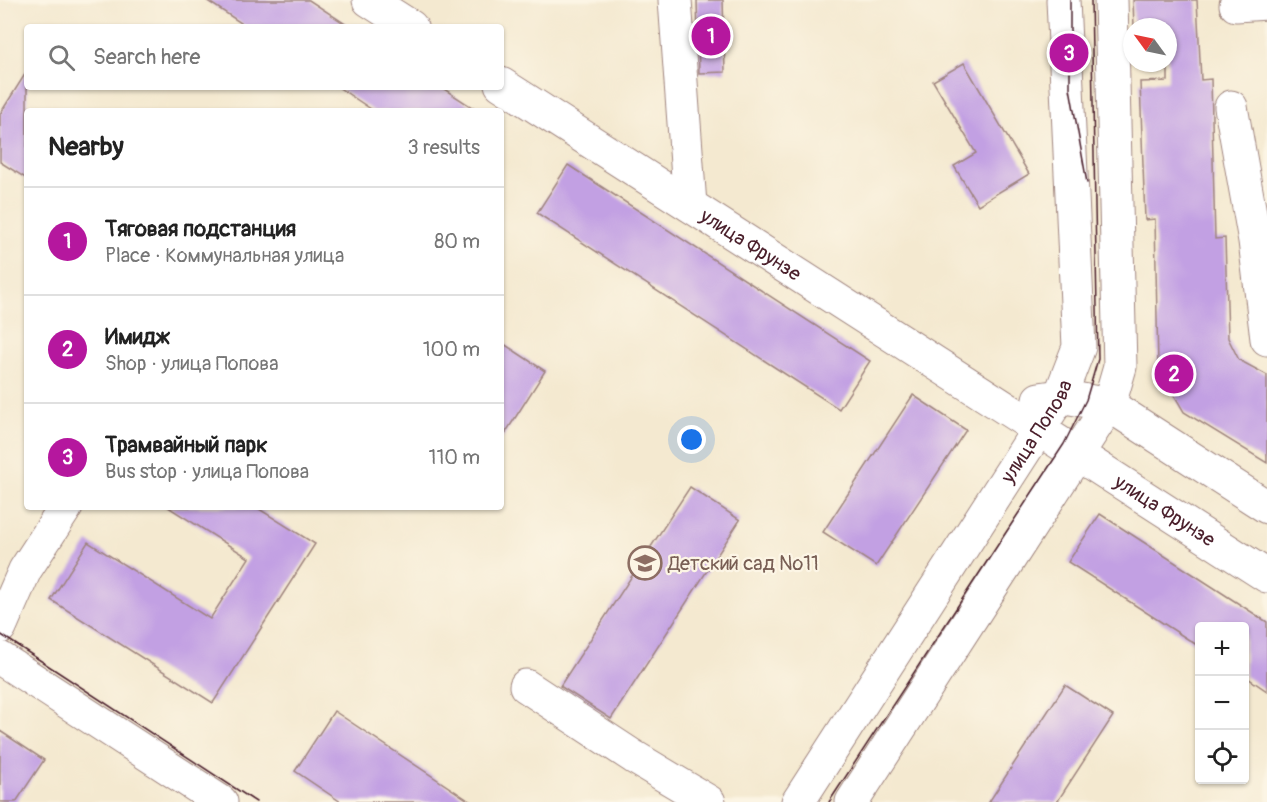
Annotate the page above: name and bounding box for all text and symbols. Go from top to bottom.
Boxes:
pin: 1 [692,14,730,58]
north arrow [1123,18,1177,72]
search box [24,24,504,90]
pin: 3 [1050,31,1088,76]
icon: search [45,41,78,74]
text: Search here [93,43,200,71]
text: Nearby [48,131,124,163]
text: 3 results [408,135,480,160]
street label: улица Фрунзе [695,203,806,287]
text: Тяговая подстанция [105,215,296,243]
text: 1 [64,229,71,254]
text: 80 m [434,229,480,254]
text: Place · Коммунальная улица [105,243,344,268]
text: Имидж [105,323,170,351]
text: 2 [62,337,73,362]
text: 100 m [423,337,480,362]
text: Shop · улица Попова [105,351,279,376]
pin: 2 [1154,352,1194,397]
street label: улица Попова [995,376,1078,489]
your location [677,425,706,454]
text: Трамвайный парк [105,431,268,459]
text: 3 [62,445,73,470]
text: 110 m [429,445,480,470]
text: Bus stop · улица Попова [105,459,309,484]
street label: улица Фрунзе [1109,469,1220,553]
school or university icon: Детский сад №11 [627,545,663,581]
place label: Детский сад №11 [667,551,819,576]
map controls [1195,622,1249,784]
button: + [1195,622,1249,676]
button: − [1195,676,1249,730]
button: locate [1195,730,1249,784]

